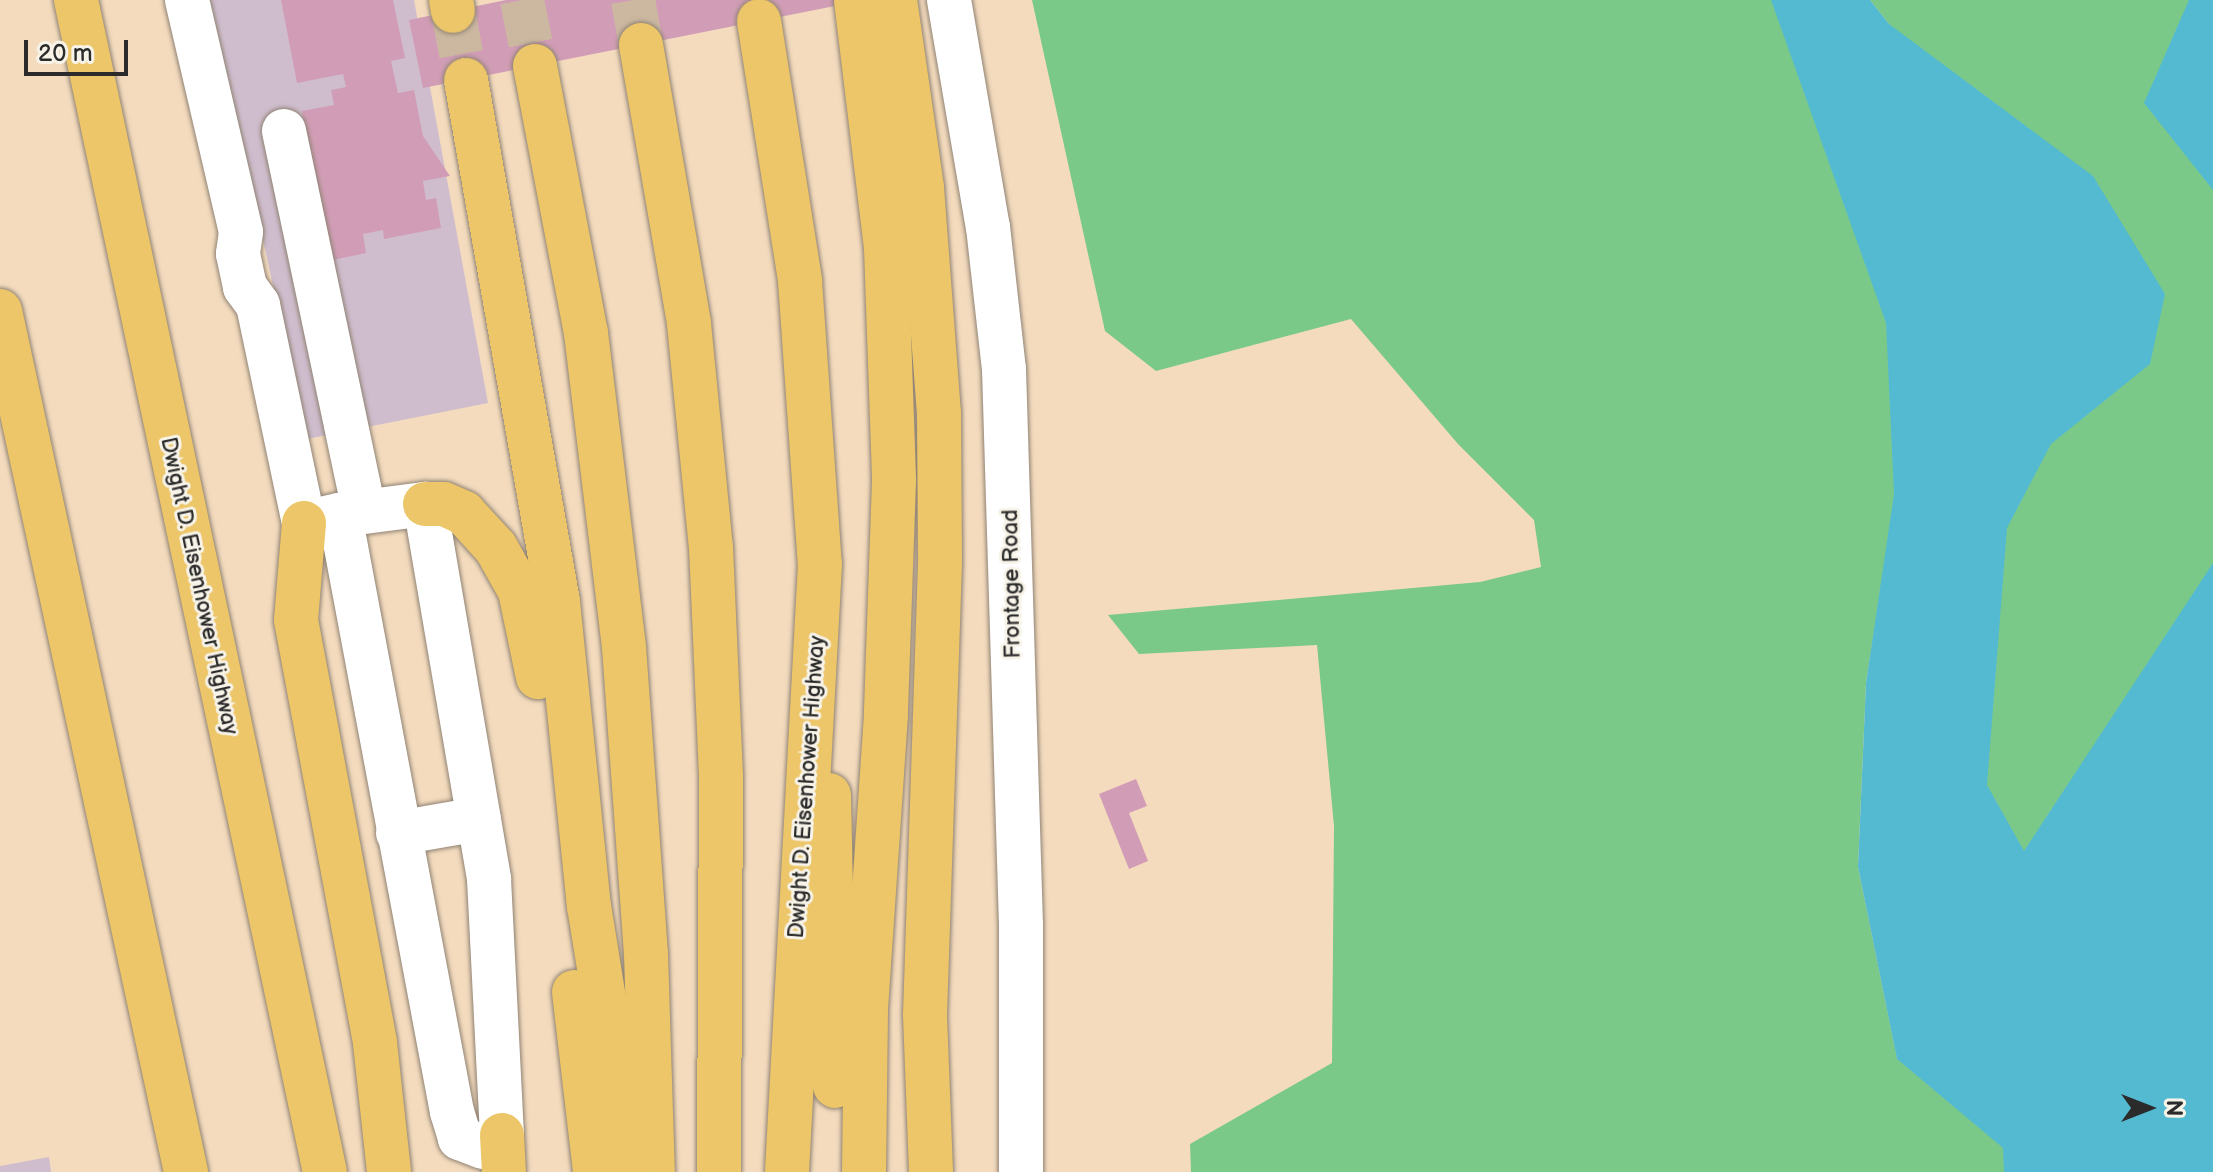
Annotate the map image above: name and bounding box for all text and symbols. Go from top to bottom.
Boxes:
scale bar [28,24,132,74]
text: 20 m [38,39,93,68]
street label: Dwight D. Eisenhower Highway [155,435,243,737]
street label: Frontage Road [998,509,1026,659]
street label: Dwight D. Eisenhower Highway [783,635,831,939]
north arrow [2109,1068,2189,1148]
text: N [2160,1100,2187,1116]

